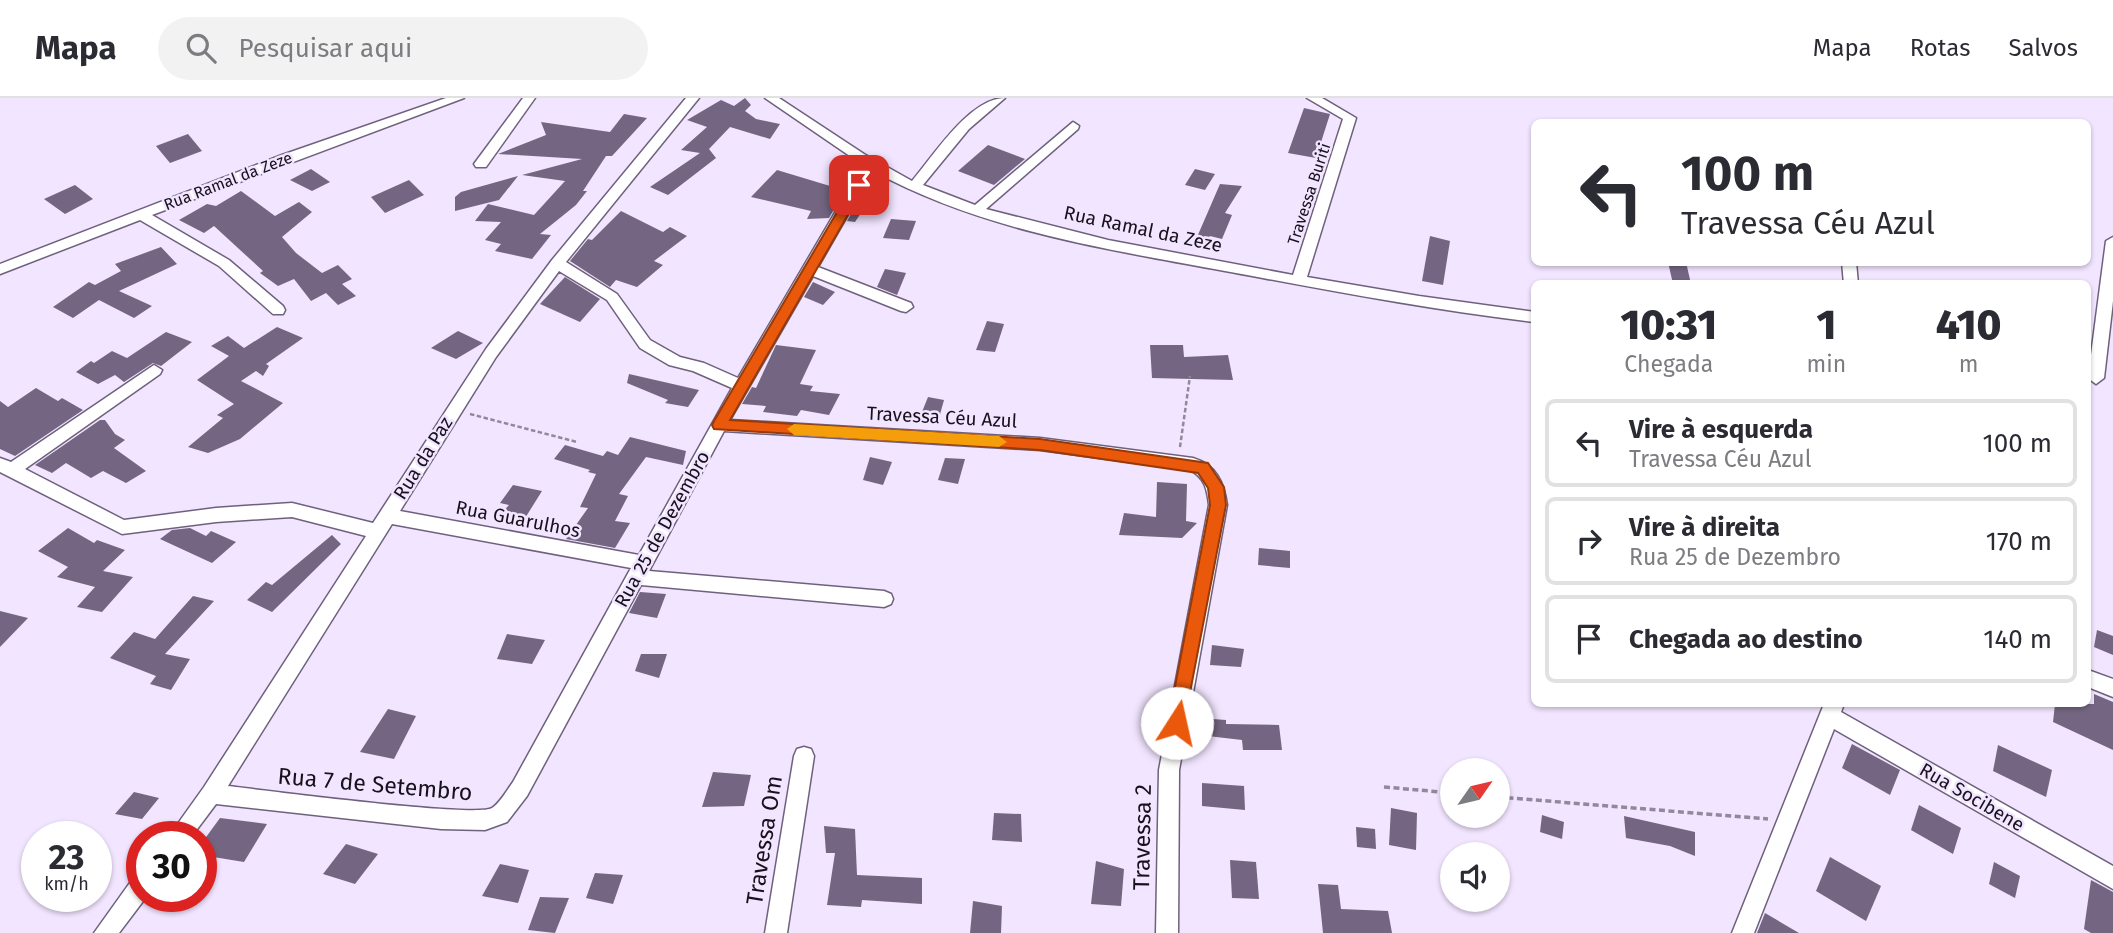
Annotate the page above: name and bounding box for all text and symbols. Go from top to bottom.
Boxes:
search box [158,17,648,80]
text: Mapa [35,28,116,68]
icon: search [182,29,220,67]
text: Pesquisar aqui [238,33,412,64]
text: Mapa [1813,34,1872,62]
text: Rotas [1910,34,1970,62]
text: Salvos [2008,34,2078,62]
street label: Travessa Buriti [1284,141,1334,247]
text: 100 m [1681,144,1814,203]
icon: left [1566,147,1657,238]
street label: Rua Ramal da Zeze [161,148,295,214]
pin [829,155,889,215]
icon: arrive [840,166,878,204]
street label: Rua Ramal da Zeze [1062,201,1224,257]
text: Travessa Céu Azul [1681,204,1935,242]
text: 10:31 [1620,300,1717,350]
text: 1 [1817,300,1836,350]
text: 410 [1936,300,2002,350]
text: Chegada [1624,350,1713,378]
text: min [1807,350,1846,378]
text: m [1959,350,1978,378]
street label: Travessa Céu Azul [866,402,1018,432]
street label: Rua da Paz [389,412,457,504]
text: Vire à esquerda [1629,414,1813,445]
icon: left [1570,424,1608,462]
text: 100 m [1983,428,2052,459]
text: Travessa Céu Azul [1629,445,1811,473]
street label: Rua 25 de Dezembro [610,447,714,611]
street label: Rua Guarulhos [454,496,582,542]
text: Vire à direita [1629,512,1780,543]
icon: right [1570,522,1608,560]
text: 170 m [1986,526,2052,557]
text: Rua 25 de Dezembro [1629,543,1841,571]
icon: arrive [1570,620,1608,658]
text: Chegada ao destino [1629,624,1863,655]
text: 140 m [1983,624,2052,655]
position arrow [1140,686,1214,760]
north arrow [1440,758,1510,828]
map controls [1440,758,1510,912]
street label: Rua Socibene [1916,758,2028,836]
street label: Rua 7 de Setembro [277,762,473,806]
street label: Travessa Om [740,773,788,907]
street label: Travessa 2 [1127,784,1157,890]
speed limit sign: 30 [126,821,217,912]
text: 23 [48,836,85,878]
button: sound [1440,842,1510,912]
text: km/h [44,873,89,895]

